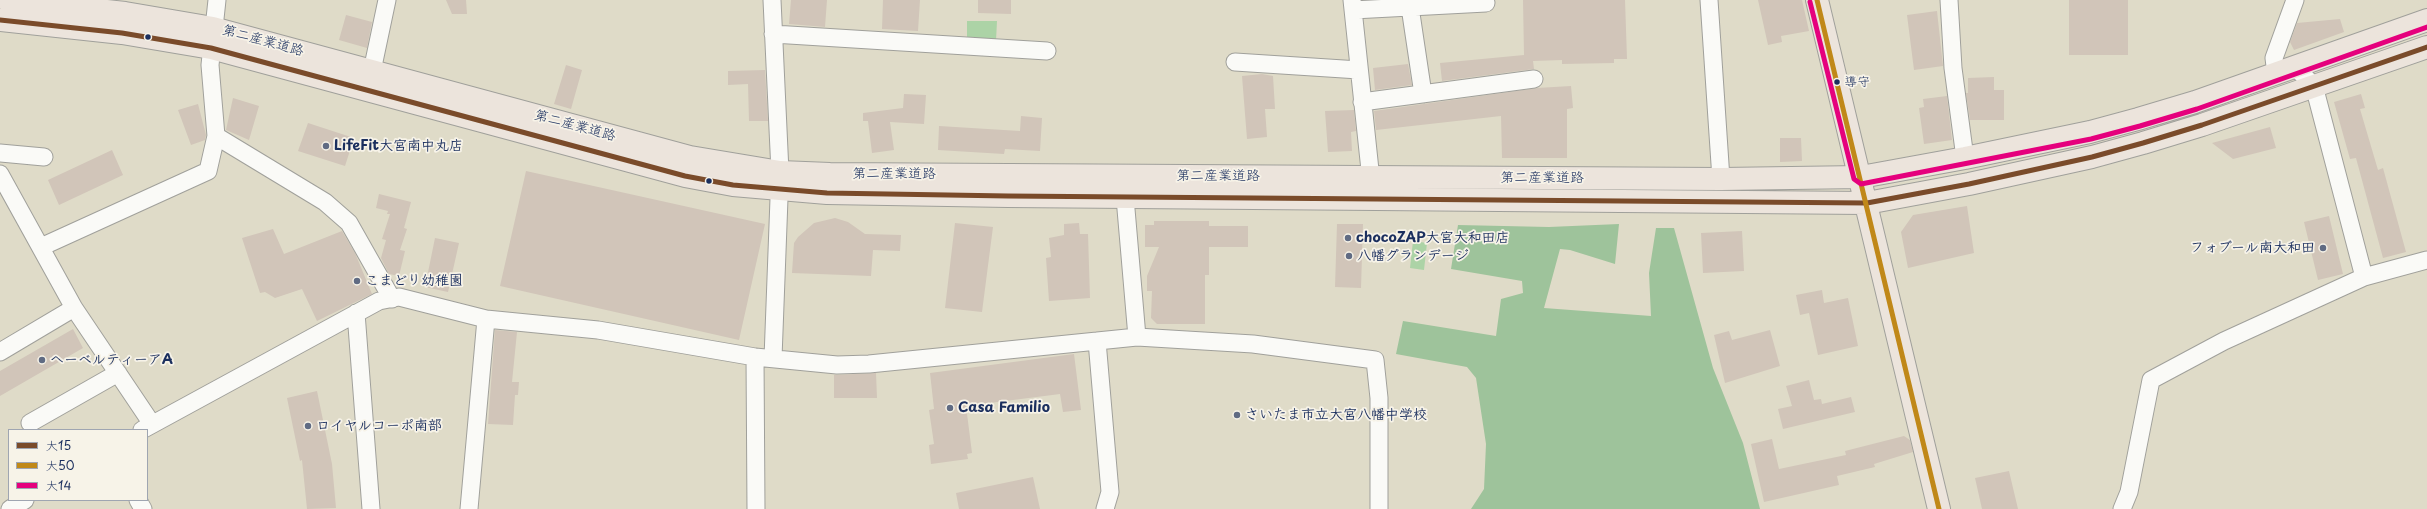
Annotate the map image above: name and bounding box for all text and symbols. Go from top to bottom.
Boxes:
street label: 第二産業道路 [220,22,306,60]
unlabelled marker [143,32,153,42]
place label: 導守 [1844,74,1870,90]
marker: 導守 [1832,77,1842,87]
street label: 第二産業道路 [532,107,618,145]
place label: LifeFit大宮南中丸店 [334,138,463,154]
marker: LifeFit大宮南中丸店 [321,141,331,151]
street label: 第二産業道路 [852,166,936,182]
street label: 第二産業道路 [1176,168,1260,184]
street label: 第二産業道路 [1500,170,1584,186]
unlabelled marker [704,176,714,186]
place label: chocoZAP大宮大和田店 [1356,230,1510,246]
marker: chocoZAP大宮大和田店 [1343,233,1353,243]
place label: フォブール南大和田 [2190,240,2315,256]
marker: フォブール南大和田 [2318,243,2328,253]
place label: 八幡グランデージ [1357,248,1469,264]
marker: 八幡グランデージ [1344,251,1354,261]
place label: こまどり幼稚園 [365,273,463,289]
marker: こまどり幼稚園 [352,276,362,286]
place label: ヘーベルティーアA [50,352,173,368]
marker: ヘーベルティーアA [37,355,47,365]
place label: Casa Familio [958,400,1050,416]
marker: Casa Familio [945,403,955,413]
place label: さいたま市立大宮八幡中学校 [1245,407,1427,423]
marker: さいたま市立大宮八幡中学校 [1232,410,1242,420]
place label: ロイヤルコーポ南部 [316,418,442,434]
marker: ロイヤルコーポ南部 [303,421,313,431]
legend [8,429,148,501]
text: 大15 [46,436,71,454]
text: 大50 [46,456,74,474]
text: 大14 [46,476,71,494]

